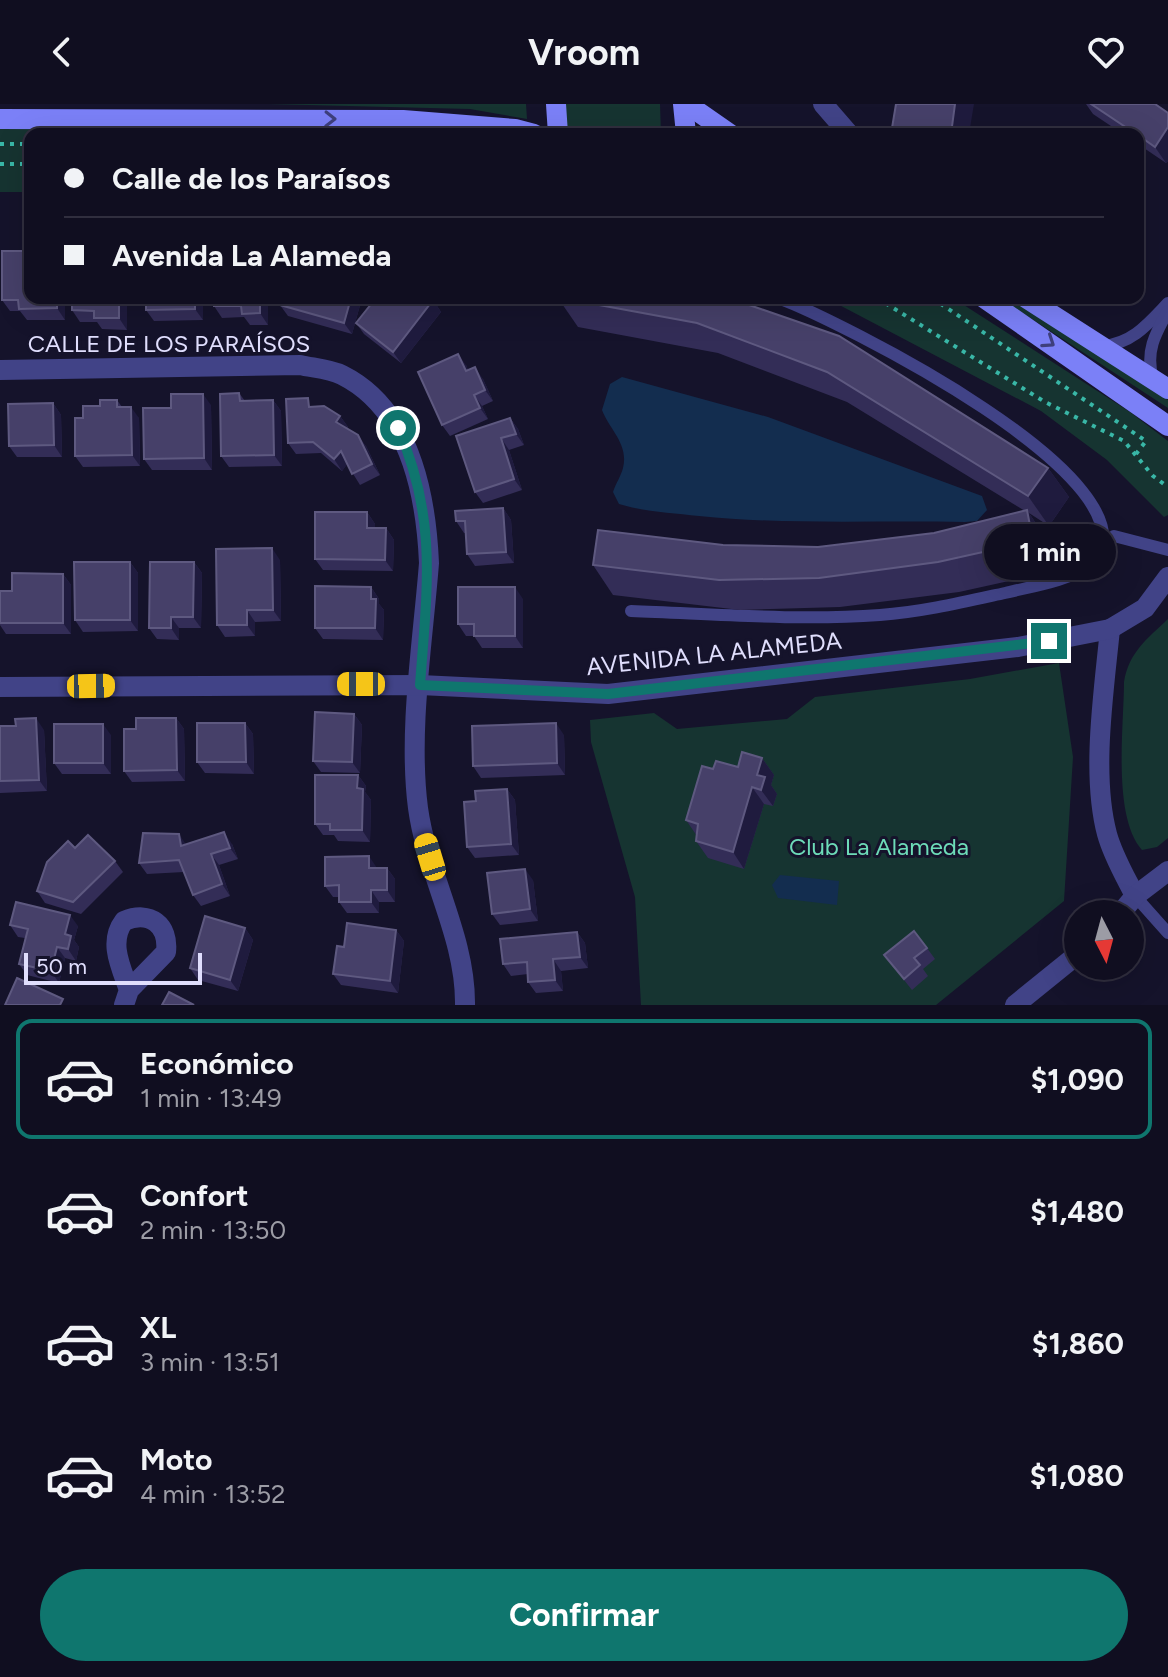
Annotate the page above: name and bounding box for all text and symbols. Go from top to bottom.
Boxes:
icon: back [40,30,84,74]
icon: heart [1084,30,1128,74]
text: Vroom [528,31,640,74]
one-way arrow [324,110,337,127]
text: Calle de los Paraísos [112,160,390,197]
text: Avenida La Alameda [112,237,392,274]
street label: CALLE DE LOS PARAÍSOS [28,329,310,358]
one-way arrow [1040,332,1054,347]
route start [380,410,416,446]
callout: 1 min [983,525,1115,581]
text: 1 min [1019,536,1081,568]
route end [1031,623,1067,659]
street label: AVENIDA LA ALAMEDA [585,626,844,681]
car [337,672,385,696]
car [67,674,115,698]
car [412,831,448,883]
park label: Club La Alameda [789,832,969,861]
north arrow [1064,900,1144,980]
map controls [1064,900,1144,980]
scale bar [24,949,202,985]
text: 50 m [36,953,87,980]
icon: car [44,1043,116,1115]
text: Económico [140,1045,294,1082]
text: $1,090 [1031,1061,1124,1098]
text: 1 min · 13:49 [140,1082,282,1114]
icon: car [44,1175,116,1247]
text: Confort [140,1177,249,1214]
text: $1,480 [1030,1193,1124,1230]
text: 2 min · 13:50 [140,1214,286,1246]
icon: car [44,1307,116,1379]
text: XL [140,1309,176,1346]
text: $1,860 [1032,1325,1124,1362]
text: 3 min · 13:51 [140,1346,280,1378]
icon: car [44,1439,116,1511]
text: Moto [140,1441,212,1478]
text: $1,080 [1030,1457,1124,1494]
text: 4 min · 13:52 [140,1478,286,1510]
button: Confirmar [40,1569,1128,1661]

